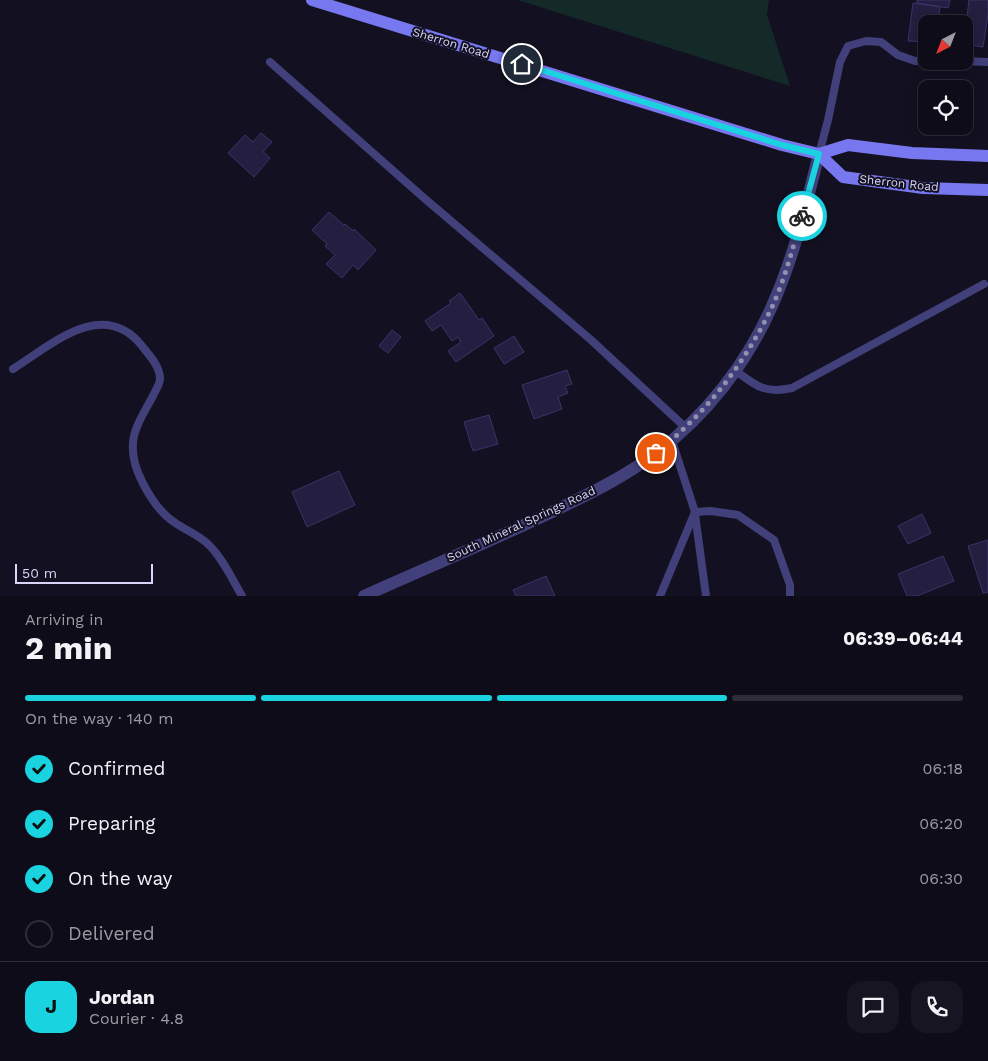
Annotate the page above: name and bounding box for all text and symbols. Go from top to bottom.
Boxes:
north arrow [918,15,972,70]
map controls [918,15,973,135]
street label: Sherron Road [411,25,491,61]
pin [501,43,543,85]
icon: home [508,50,536,78]
button: locate [918,80,973,135]
street label: Sherron Road [859,172,939,194]
courier [777,191,827,241]
icon: bike [788,202,816,230]
pin [635,432,677,474]
icon: bag [642,439,670,467]
street label: South Mineral Springs Road [445,483,597,565]
scale bar [15,561,152,584]
text: 50 m [22,565,57,581]
text: Arriving in [25,610,103,629]
text: 06:39–06:44 [843,627,963,650]
text: 2 min [25,629,113,667]
text: On the way · 140 m [25,709,173,728]
icon: check [25,755,53,783]
text: Confirmed [68,757,165,780]
text: 06:18 [922,759,963,778]
icon: check [25,810,53,838]
text: Preparing [68,812,155,835]
text: 06:20 [919,814,963,833]
icon: check [25,865,53,893]
text: On the way [68,867,172,890]
text: 06:30 [919,869,963,888]
text: Delivered [68,922,155,945]
button: chat [847,981,899,1033]
button: phone [911,981,963,1033]
text: Jordan [89,986,155,1009]
text: J [45,995,57,1018]
text: Courier · 4.8 [89,1009,184,1028]

